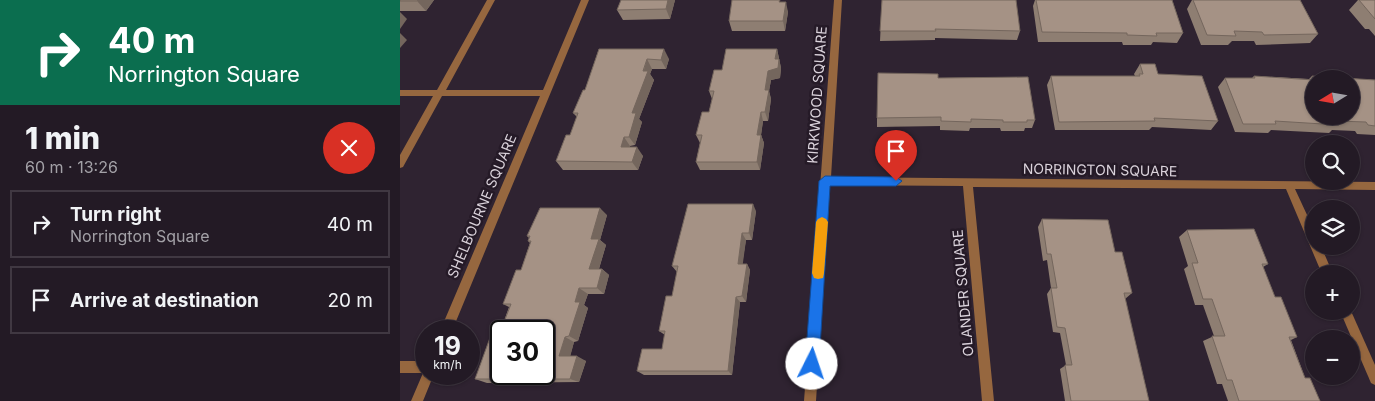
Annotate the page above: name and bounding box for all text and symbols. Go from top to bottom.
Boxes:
text: 40 m [108,19,196,61]
icon: right [25,20,90,85]
street label: KIRKWOOD SQUARE [803,26,830,164]
text: Norrington Square [108,61,300,87]
north arrow [1305,70,1360,125]
map controls [1305,70,1360,385]
text: 1 min [25,120,100,156]
button: close [323,122,375,174]
pin [875,130,917,181]
street label: SHELBOURNE SQUARE [443,131,520,280]
button: search [1305,135,1360,190]
icon: arrive [882,137,910,165]
text: 60 m · 13:26 [25,157,118,177]
street label: NORRINGTON SQUARE [1023,160,1177,179]
button: layers [1305,200,1360,255]
text: Turn right [70,203,161,226]
icon: right [27,210,55,238]
text: 40 m [327,213,373,236]
text: Norrington Square [70,226,210,246]
street label: OLANDER SQUARE [948,229,977,357]
button: + [1305,265,1360,320]
icon: arrive [27,286,55,314]
text: Arrive at destination [70,289,259,312]
text: 20 m [327,289,373,312]
speed limit sign: 30 [490,320,555,385]
button: − [1305,330,1360,385]
text: 19 [434,331,461,361]
position arrow [785,337,837,389]
text: km/h [433,357,462,372]

